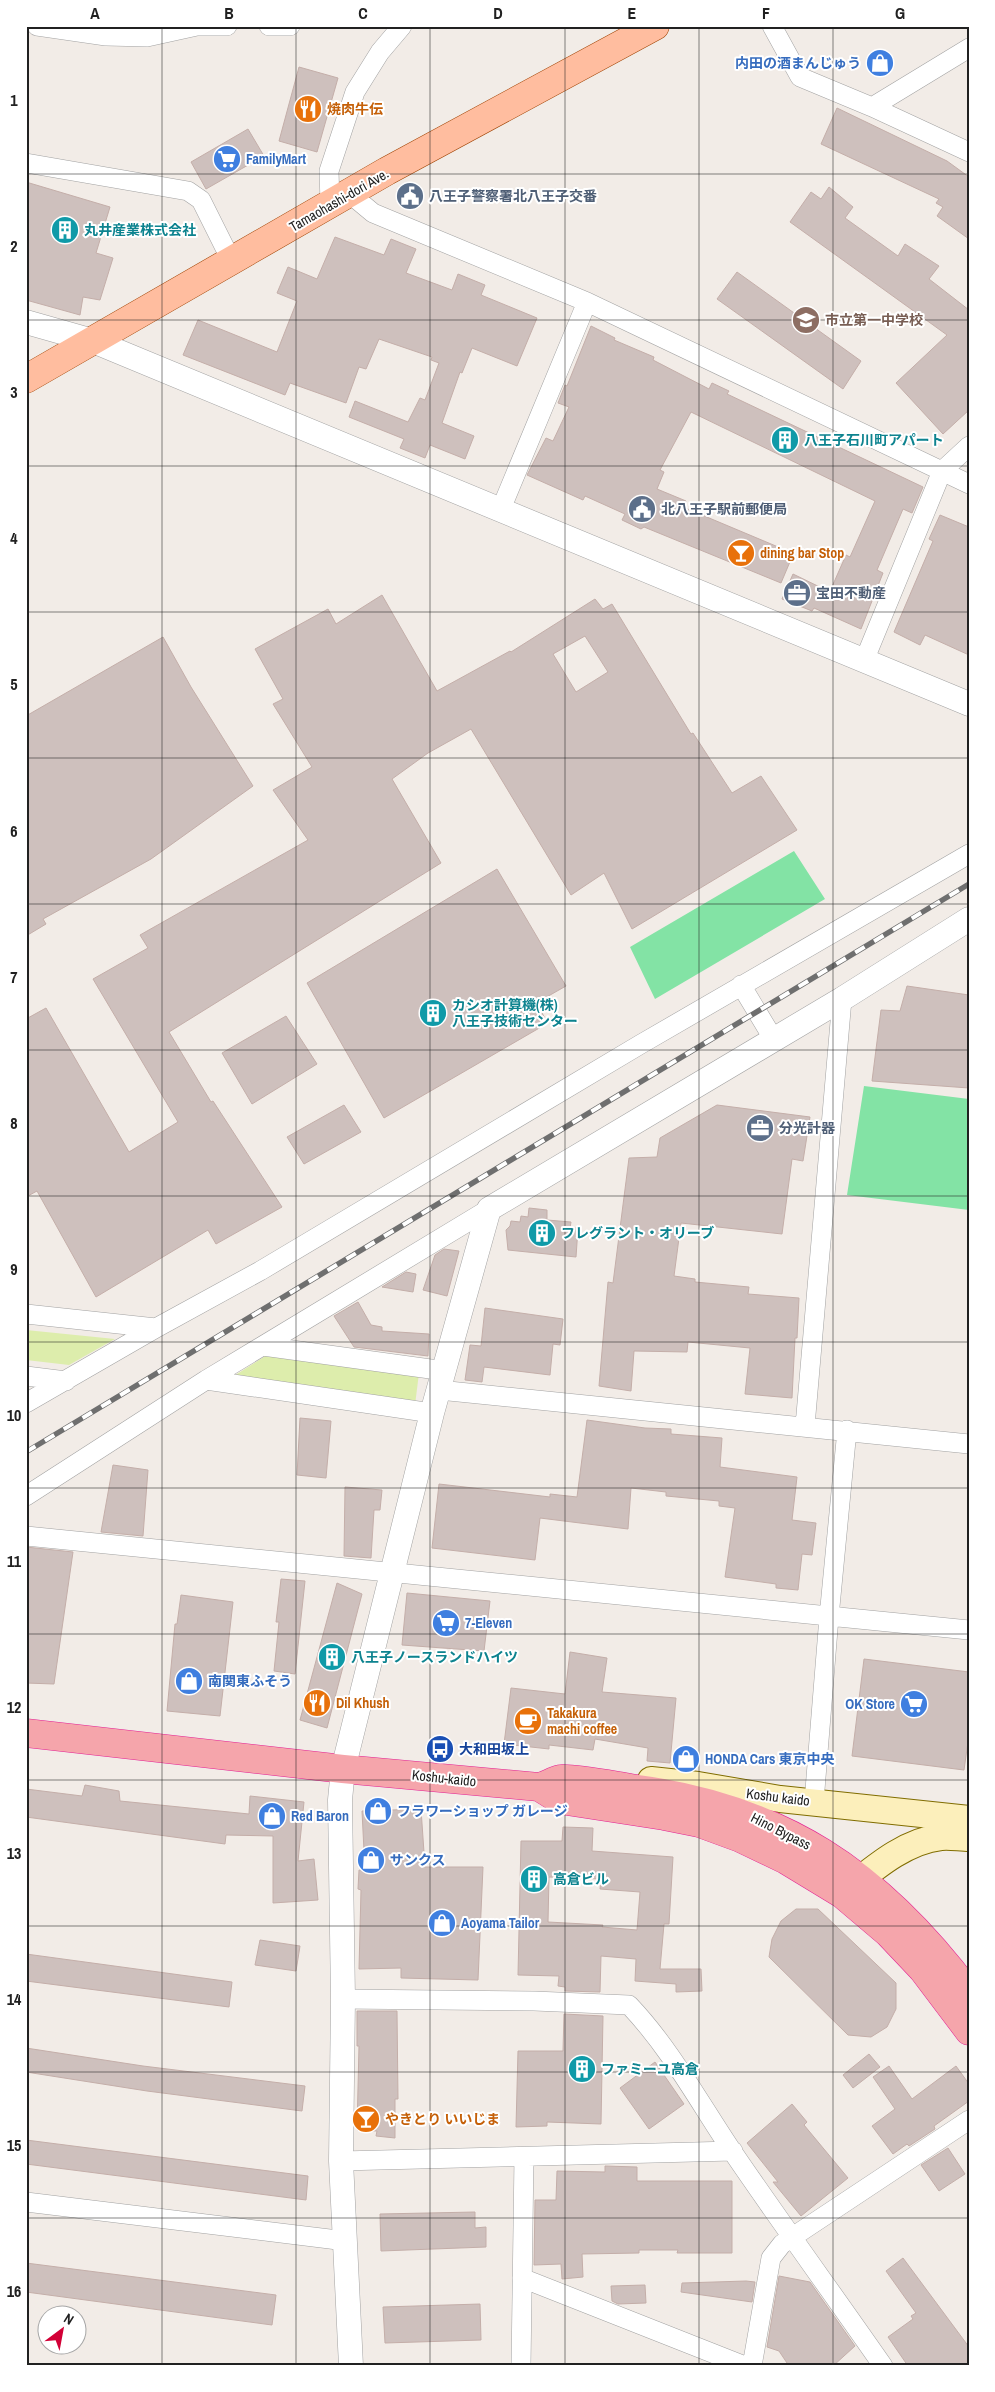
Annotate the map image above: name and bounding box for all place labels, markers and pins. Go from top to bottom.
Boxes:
shop icon: 内田の酒まんじゅう [865,48,895,78]
place label: 内田の酒まんじゅう [735,54,861,72]
restaurant icon: 焼肉牛伝 [293,94,323,124]
place label: 焼肉牛伝 [327,100,383,118]
supermarket icon: FamilyMart [212,144,242,174]
place label: FamilyMart [246,150,306,168]
public building icon: 八王子警察署北八王子交番 [395,181,425,211]
place label: 八王子警察署北八王子交番 [429,187,597,205]
building icon: 丸井産業株式会社 [50,215,80,245]
place label: 丸井産業株式会社 [84,221,196,239]
school or university icon: 市立第一中学校 [791,305,821,335]
place label: 市立第一中学校 [825,311,923,329]
building icon: 八王子石川町アパート [770,425,800,455]
place label: 八王子石川町アパート [804,431,944,449]
public building icon: 北八王子駅前郵便局 [627,494,657,524]
place label: 北八王子駅前郵便局 [661,500,787,518]
bar icon: dining bar Stop [726,538,756,568]
place label: dining bar Stop [760,544,844,562]
office icon: 宝田不動産 [782,578,812,608]
place label: 宝田不動産 [816,584,886,602]
place label: カシオ計算機(株) 八王子技術センター [452,996,578,1030]
building icon: カシオ計算機(株) 八王子技術センター [418,998,448,1028]
office icon: 分光計器 [745,1113,775,1143]
place label: 分光計器 [778,1119,836,1137]
building icon: フレグラント・オリーブ [527,1218,557,1248]
place label: フレグラント・オリーブ [561,1224,714,1242]
supermarket icon: 7-Eleven [431,1608,461,1638]
place label: 7-Eleven [465,1614,512,1632]
building icon: 八王子ノースランドハイツ [317,1642,347,1672]
place label: 八王子ノースランドハイツ [351,1648,518,1666]
shop icon: 南関東ふそう [174,1666,204,1696]
place label: 南関東ふそう [208,1672,292,1690]
restaurant icon: Dil Khush [302,1688,332,1718]
supermarket icon: OK Store [899,1689,929,1719]
place label: Dil Khush [336,1694,390,1712]
place label: OK Store [845,1695,895,1713]
place label: Takakura machi coffee [547,1704,617,1738]
cafe icon: Takakura machi coffee [513,1706,543,1736]
bus stop icon: 大和田坂上 [425,1734,455,1764]
place label: 大和田坂上 [459,1740,529,1758]
shop icon: HONDA Cars 東京中央 [671,1744,701,1774]
place label: HONDA Cars 東京中央 [705,1750,835,1768]
shop icon: フラワーショップ ガレージ [363,1796,393,1826]
shop icon: Red Baron [257,1801,287,1831]
place label: フラワーショップ ガレージ [397,1802,568,1820]
place label: Red Baron [291,1807,349,1825]
shop icon: サンクス [356,1845,386,1875]
place label: サンクス [390,1851,446,1869]
building icon: 高倉ビル [519,1864,549,1894]
place label: 高倉ビル [553,1870,609,1888]
shop icon: Aoyama Tailor [427,1908,457,1938]
place label: Aoyama Tailor [461,1914,540,1932]
building icon: ファミーユ高倉 [567,2054,597,2084]
place label: ファミーユ高倉 [601,2060,699,2078]
bar icon: やきとり いいじま [351,2104,381,2134]
place label: やきとり いいじま [385,2110,500,2128]

